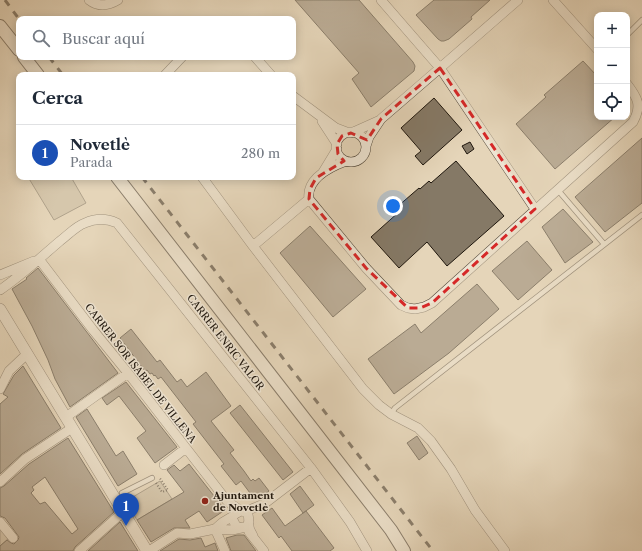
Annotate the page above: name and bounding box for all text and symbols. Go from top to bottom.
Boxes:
map controls [594,12,630,120]
button: + [594,12,630,48]
search box [16,16,296,60]
icon: search [30,27,52,49]
text: Buscar aquí [62,29,145,48]
button: − [594,48,630,84]
button: locate [594,84,630,120]
text: Cerca [32,88,83,108]
text: Novetlè [70,135,130,154]
text: 1 [42,145,48,161]
text: 280 m [241,145,280,161]
text: Parada [70,154,112,170]
your location [383,196,403,216]
street label: CARRER ENRIC VALOR [184,292,268,393]
street label: CARRER SOR ISABEL DE VILLENA [82,301,199,446]
place label: Ajuntament de Novetlè [212,489,274,514]
pin: 1 [113,493,139,526]
marker: Ajuntament de Novetlè [200,496,210,506]

